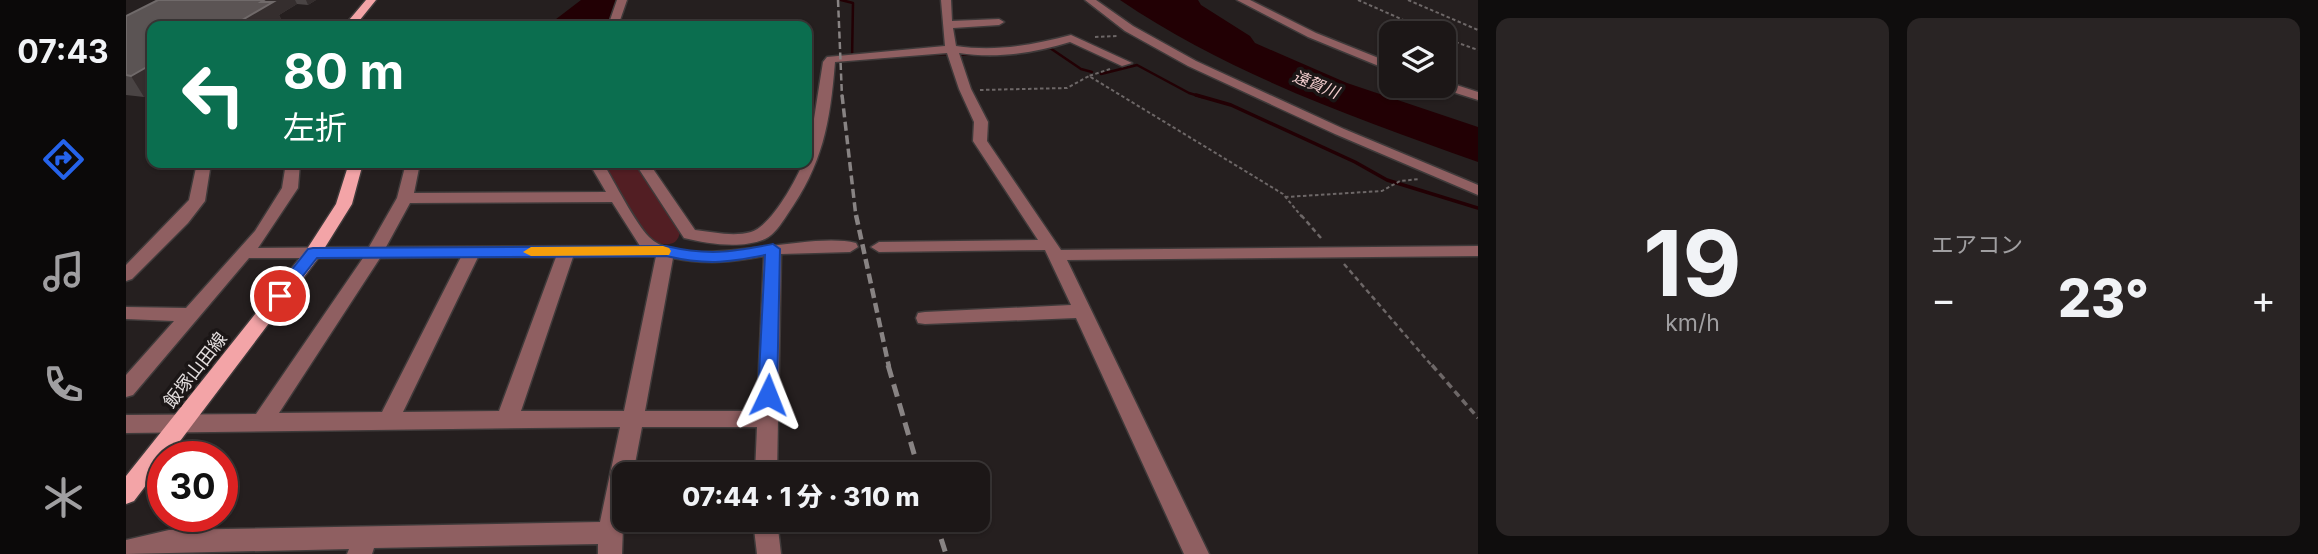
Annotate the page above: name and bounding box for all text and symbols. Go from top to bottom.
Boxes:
map controls [1379,21,1456,98]
button: layers [1379,21,1456,98]
text: 07:43 [17,32,109,71]
text: 80 m [283,42,404,101]
icon: left [168,49,259,140]
water label: 遠賀川 [1290,66,1344,103]
text: 左折 [283,108,347,147]
icon: directions [39,135,88,184]
text: 19 [1643,208,1742,318]
text: エアコン [1931,231,2023,259]
icon: music [39,247,88,296]
pin [250,266,310,326]
text: 23° [2058,267,2149,330]
text: − [1931,276,1956,322]
text: + [2251,276,2276,322]
icon: arrive [261,277,299,315]
text: km/h [1665,309,1720,337]
street label: 飯塚山田線 [159,328,231,412]
position arrow [731,358,805,432]
icon: phone [39,360,88,409]
speed limit sign: 30 [147,441,238,532]
icon: climate [39,473,88,522]
text: 07:44 · 1 分 · 310 m [682,481,920,512]

